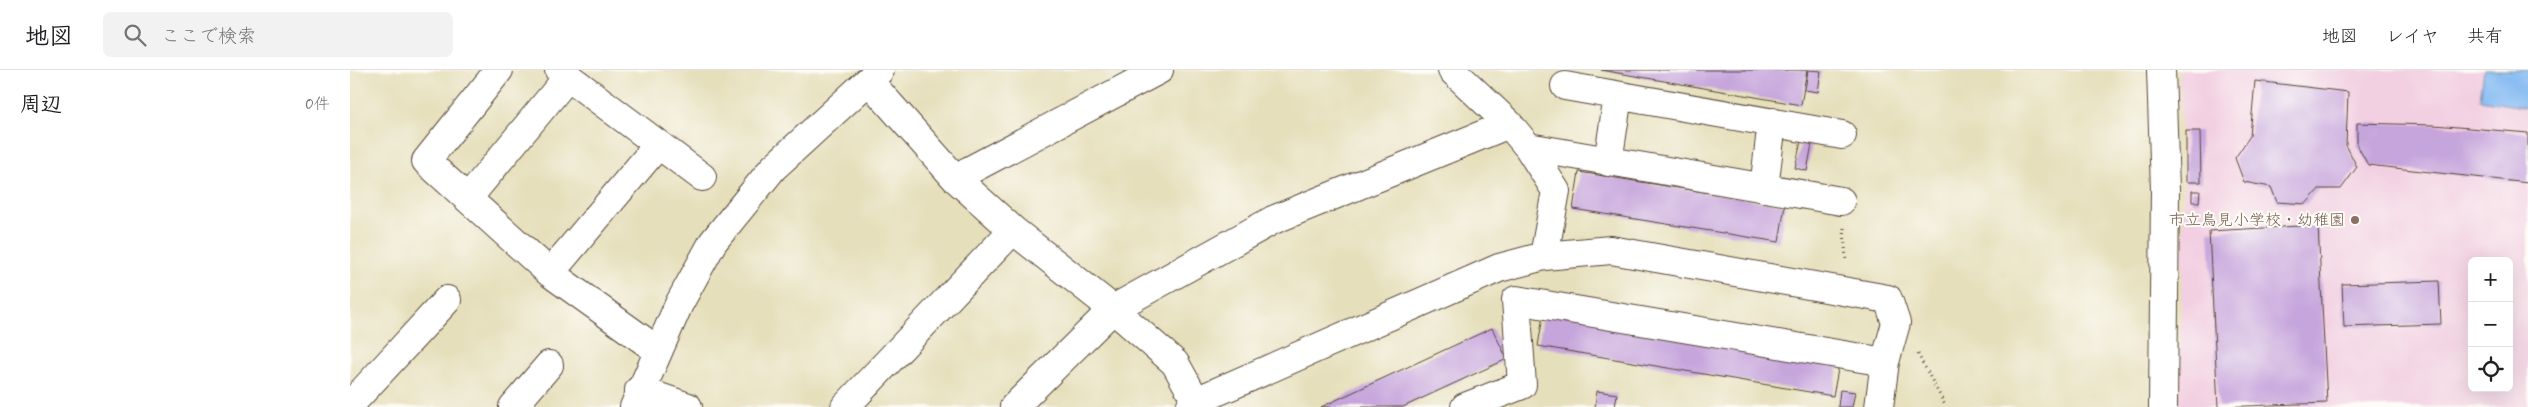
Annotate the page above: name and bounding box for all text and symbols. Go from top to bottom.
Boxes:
search box [103,12,453,57]
icon: search [121,21,149,49]
text: 地図 [25,22,73,53]
text: ここで検索 [161,24,256,49]
text: 地図 [2322,25,2358,49]
text: レイヤ [2386,25,2439,49]
text: 共有 [2467,25,2503,49]
text: 周辺 [20,91,62,119]
text: 0件 [305,94,330,115]
place label: 市立鳥見小学校・幼稚園 [2169,210,2345,231]
marker: 市立鳥見小学校・幼稚園 [2349,214,2361,226]
map controls [2468,257,2513,392]
button: + [2468,257,2513,302]
button: − [2468,302,2513,347]
button: locate [2468,347,2513,392]

